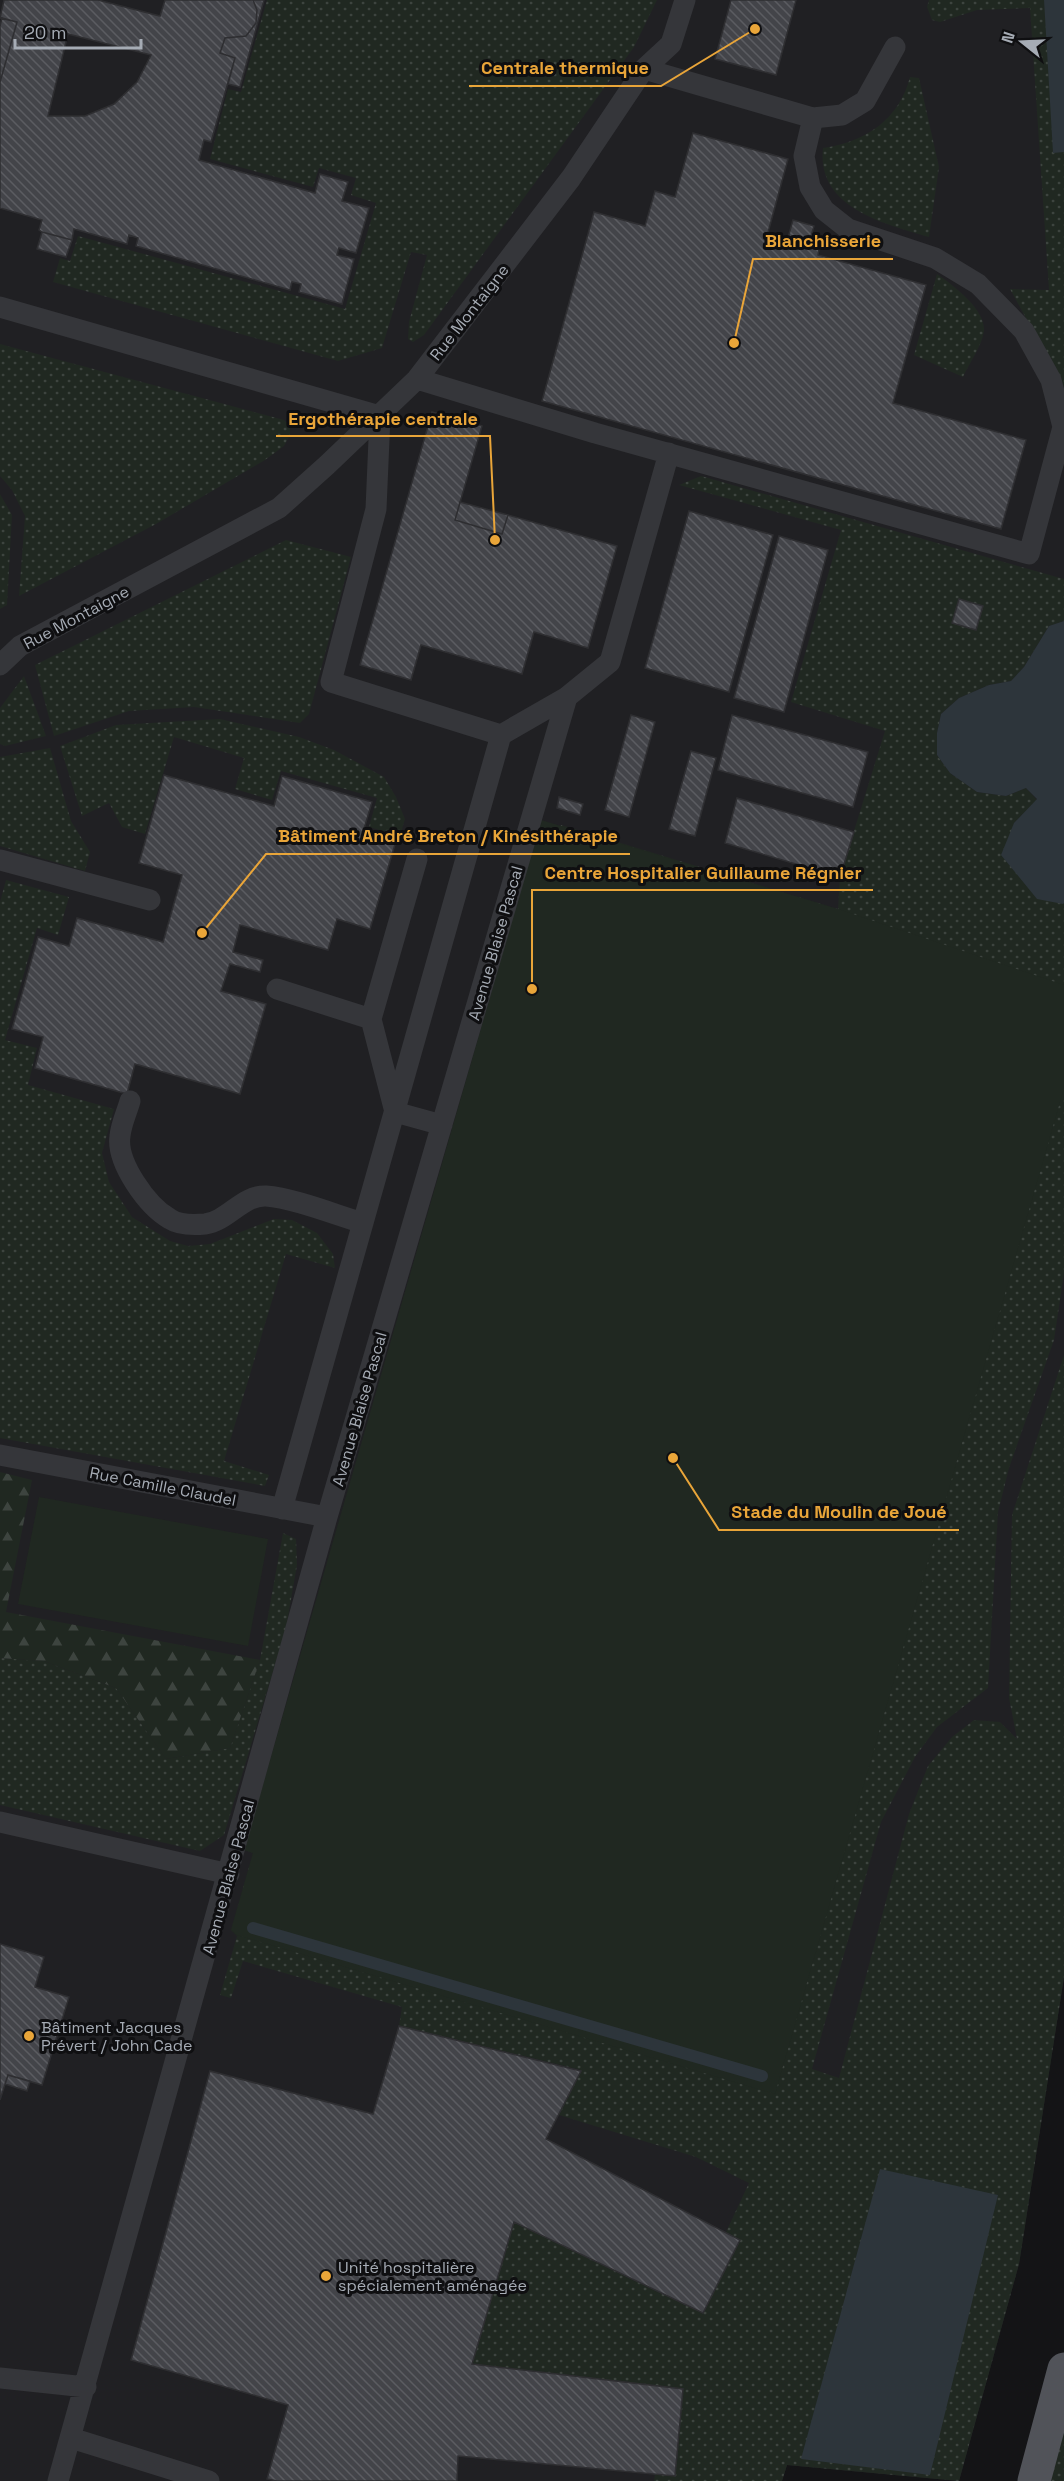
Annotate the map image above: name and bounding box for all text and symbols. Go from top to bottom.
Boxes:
scale bar [15,12,141,50]
north arrow [992,12,1052,72]
text: 20 m [24,21,67,44]
text: N [997,29,1020,46]
callout: Centrale thermique [469,50,661,86]
text: Centrale thermique [481,56,649,79]
callout: Blanchisserie [753,223,893,259]
text: Blanchisserie [765,229,881,252]
street label: Rue Montaigne [425,260,514,365]
callout: Ergothérapie centrale [276,400,490,436]
text: Ergothérapie centrale [288,407,478,430]
street label: Rue Montaigne [20,581,133,654]
callout: Bâtiment André Breton / Kinésithérapie [266,818,630,854]
text: Bâtiment André Breton / Kinésithérapie [278,824,618,847]
callout: Centre Hospitalier Guillaume Régnier [532,854,873,890]
text: Centre Hospitalier Guillaume Régnier [544,861,862,884]
street label: Avenue Blaise Pascal [463,863,528,1023]
street label: Avenue Blaise Pascal [327,1329,392,1489]
street label: Rue Camille Claudel [88,1462,238,1511]
callout: Stade du Moulin de Joué [719,1494,959,1530]
text: Stade du Moulin de Joué [731,1500,947,1523]
street label: Avenue Blaise Pascal [198,1797,259,1957]
place label: Bâtiment Jacques Prévert / John Cade [41,2017,193,2056]
marker: Bâtiment Jacques Prévert / John Cade [22,2029,36,2043]
place label: Unité hospitalière spécialement aménagée [338,2257,527,2296]
marker: Unité hospitalière spécialement aménagée [319,2269,333,2283]

